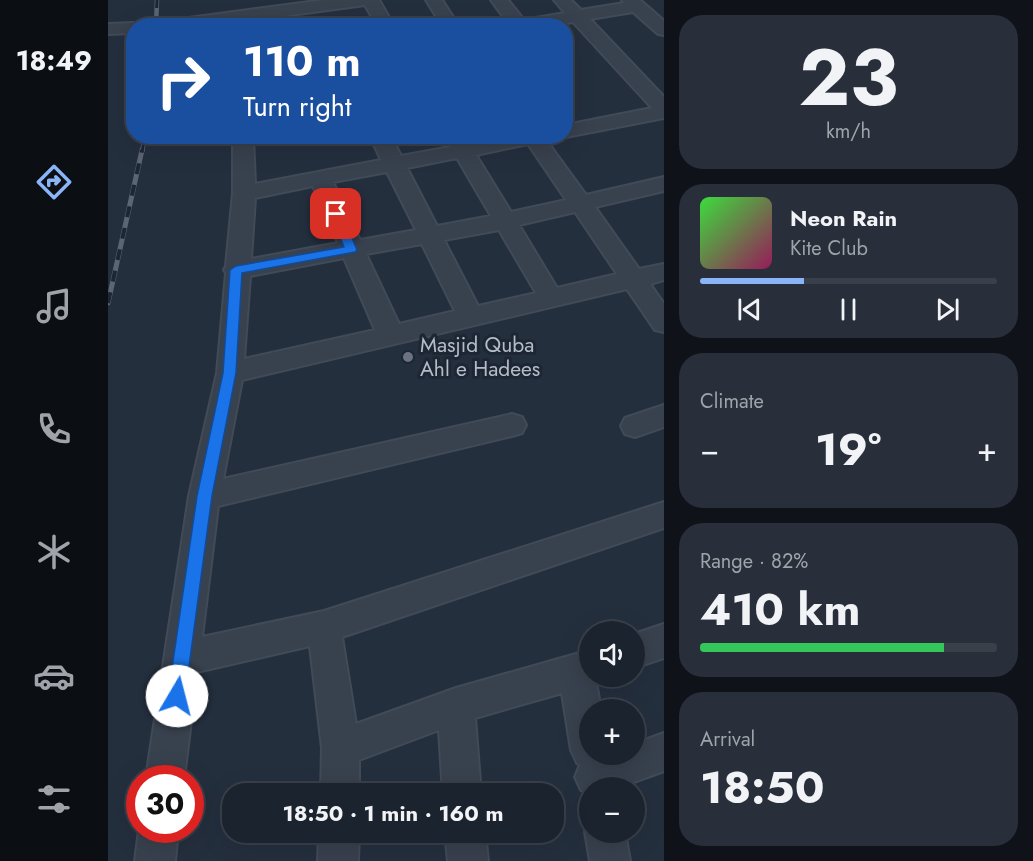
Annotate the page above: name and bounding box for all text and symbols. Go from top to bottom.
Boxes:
text: 23 [799,22,898,134]
text: 110 m [243,31,361,92]
text: 18:49 [16,41,92,80]
icon: right [144,42,222,120]
text: Turn right [243,87,351,126]
text: km/h [826,117,871,146]
icon: directions [33,161,75,203]
pin [310,188,361,239]
icon: arrive [319,197,352,230]
text: Neon Rain [790,202,897,234]
text: Kite Club [790,234,868,263]
icon: music [33,285,75,327]
icon: previous [733,293,766,326]
icon: pause [832,293,865,326]
icon: next [931,293,964,326]
place label: Masjid Quba Ahl e Hadees [420,330,540,384]
marker: Masjid Quba Ahl e Hadees [401,350,415,364]
text: Climate [700,387,764,416]
icon: phone [33,408,75,450]
text: 19° [815,417,881,482]
text: − [700,426,719,473]
text: + [977,426,997,473]
icon: climate [33,531,75,573]
text: Range · 82% [700,547,808,576]
text: 410 km [700,577,860,642]
map controls [579,621,645,843]
button: sound [579,621,645,687]
icon: car [33,655,75,697]
position arrow [145,664,209,728]
button: + [579,699,645,765]
text: Arrival [700,725,755,754]
text: 18:50 [700,755,824,820]
speed limit sign: 30 [126,765,204,843]
button: − [579,777,645,843]
icon: filters [33,778,75,820]
text: 18:50 · 1 min · 160 m [282,797,504,829]

